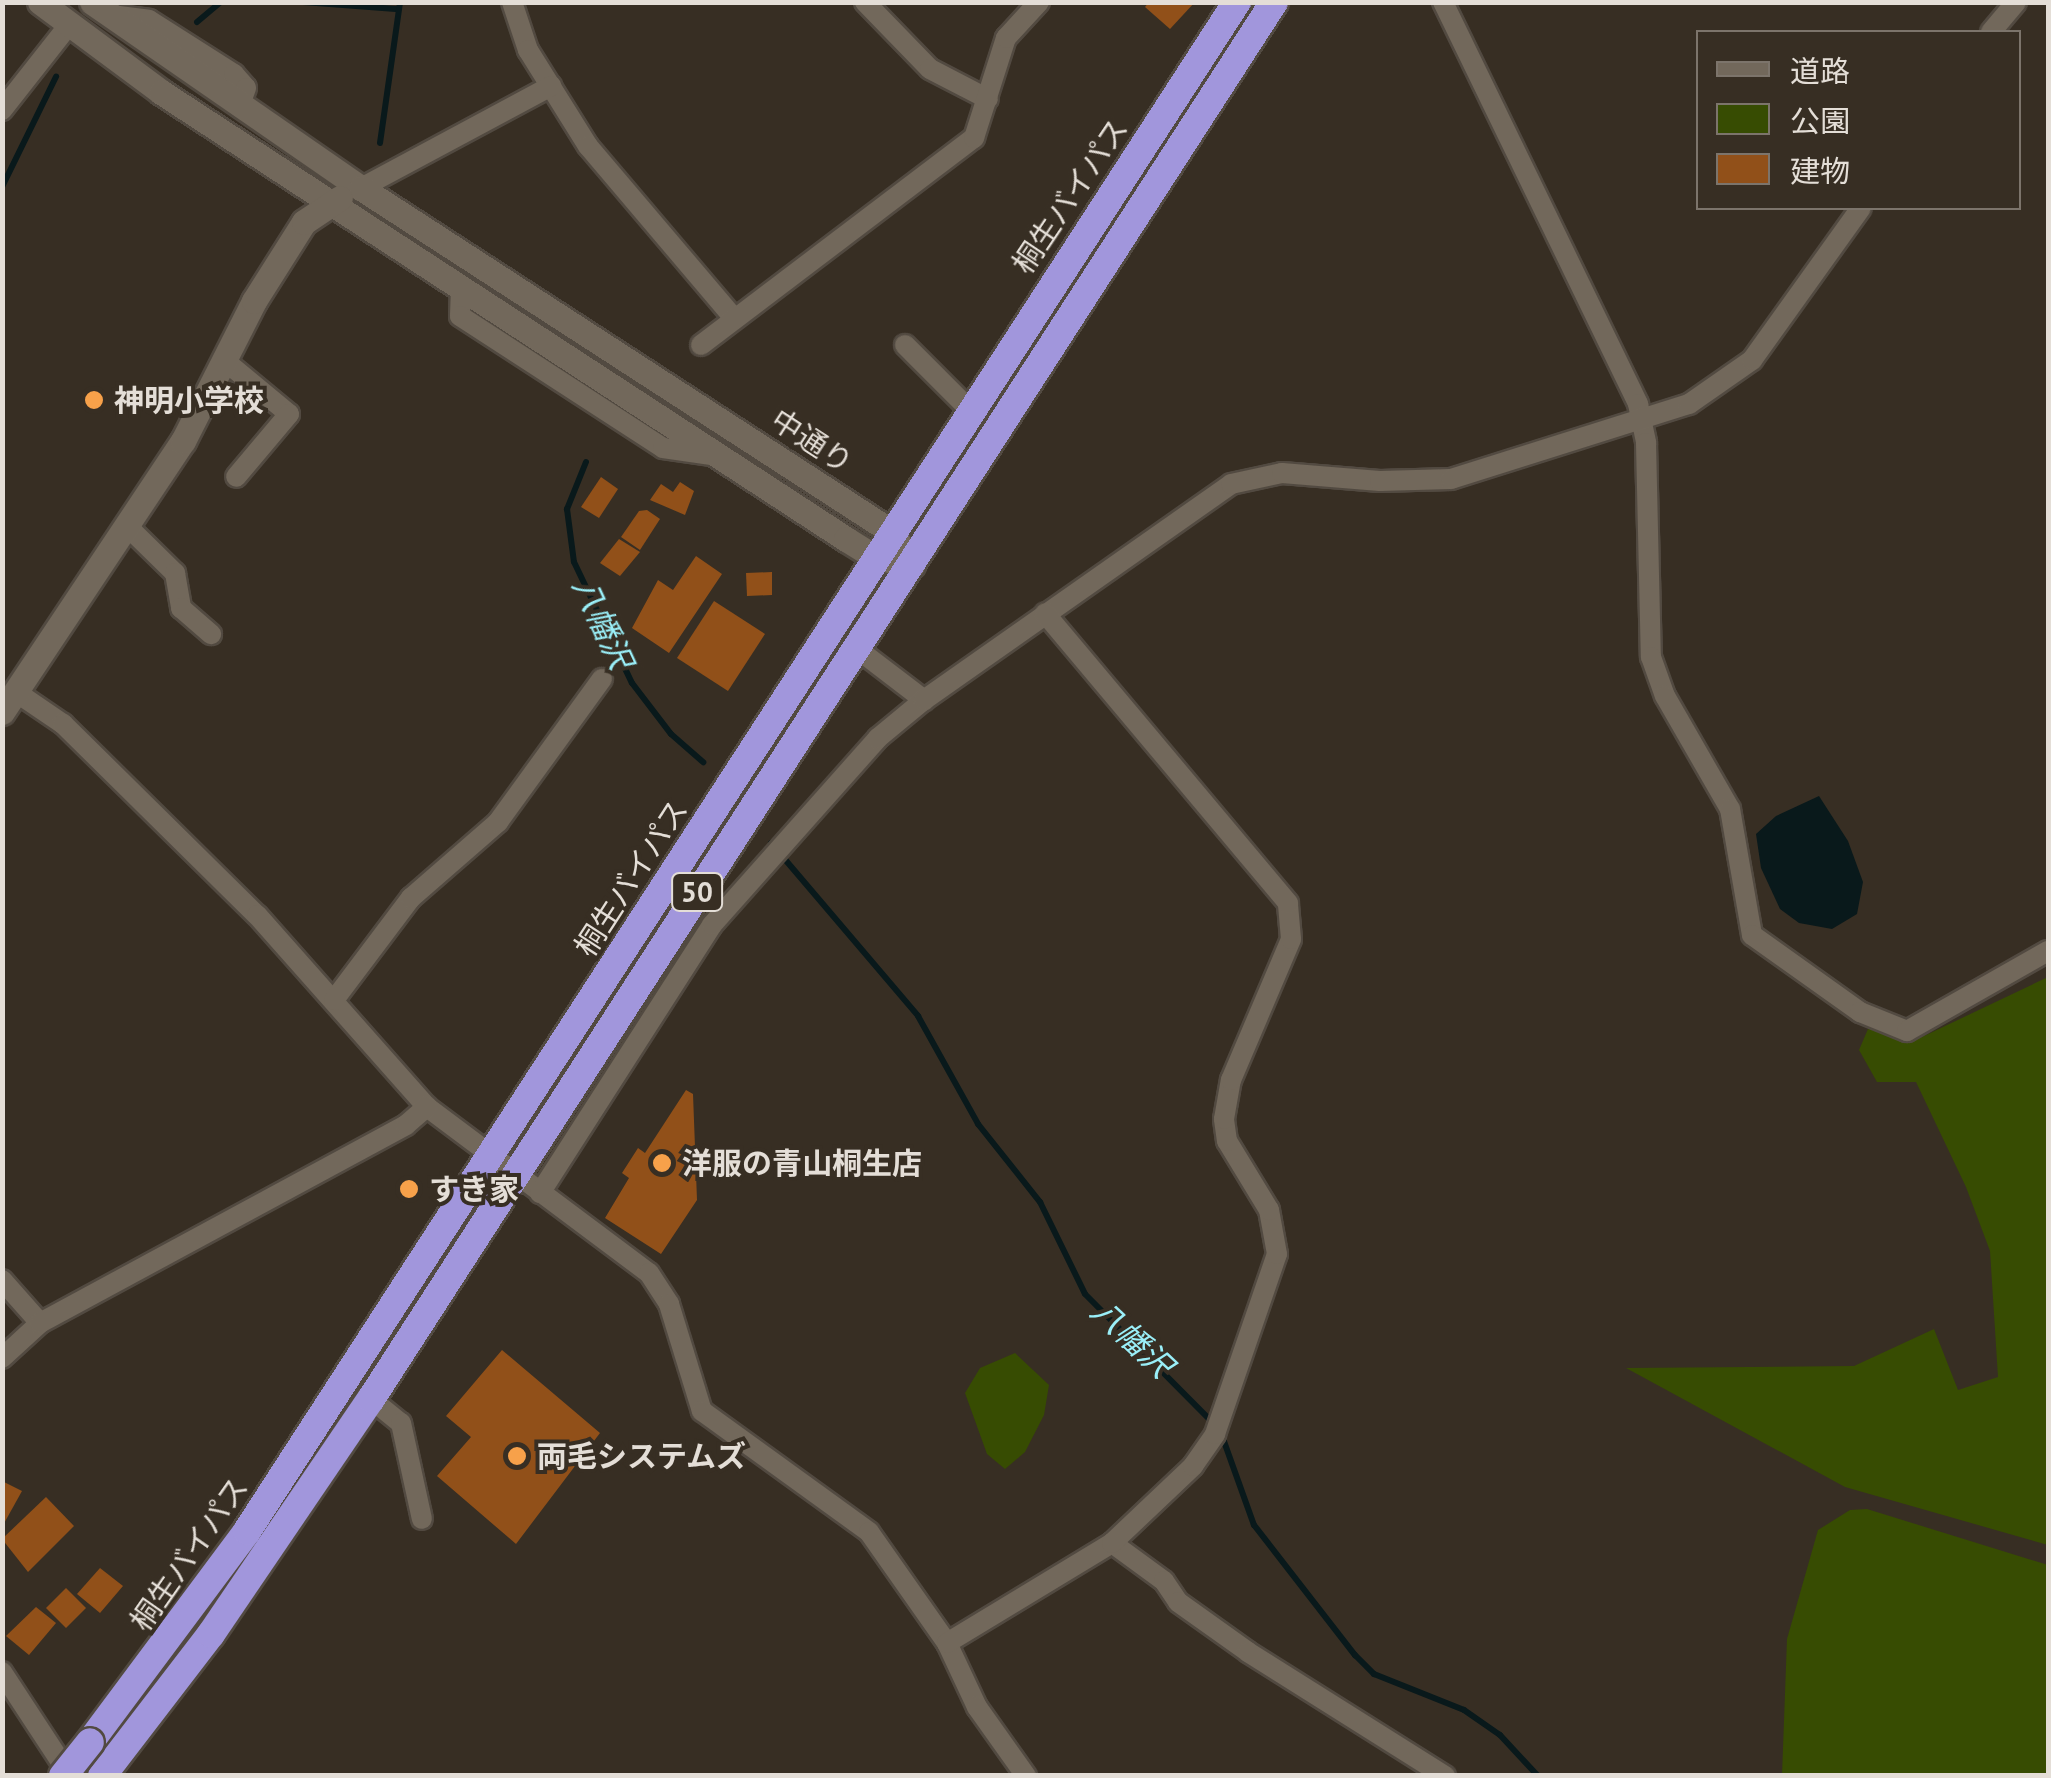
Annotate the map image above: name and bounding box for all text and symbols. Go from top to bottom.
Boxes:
legend [1696,30,2021,210]
text: 道路 [1790,51,1850,90]
text: 公園 [1790,101,1850,140]
street label: 桐生バイパス [1005,111,1135,281]
text: 建物 [1790,151,1850,190]
place label: 神明小学校 [114,382,264,418]
marker: 神明小学校 [83,389,105,411]
street label: 中通り [764,401,860,481]
water label: 八幡沢 [565,571,641,675]
street label: 桐生バイパス [567,793,695,963]
road number: 50 [670,869,724,915]
place label: 洋服の青山桐生店 [682,1145,922,1181]
marker: 洋服の青山桐生店 [651,1152,673,1174]
place label: すき家 [429,1171,519,1207]
marker: すき家 [398,1178,420,1200]
water label: 八幡沢 [1084,1291,1180,1385]
place label: 両毛システムズ [537,1438,747,1474]
marker: 両毛システムズ [506,1445,528,1467]
street label: 桐生バイパス [123,1470,255,1638]

